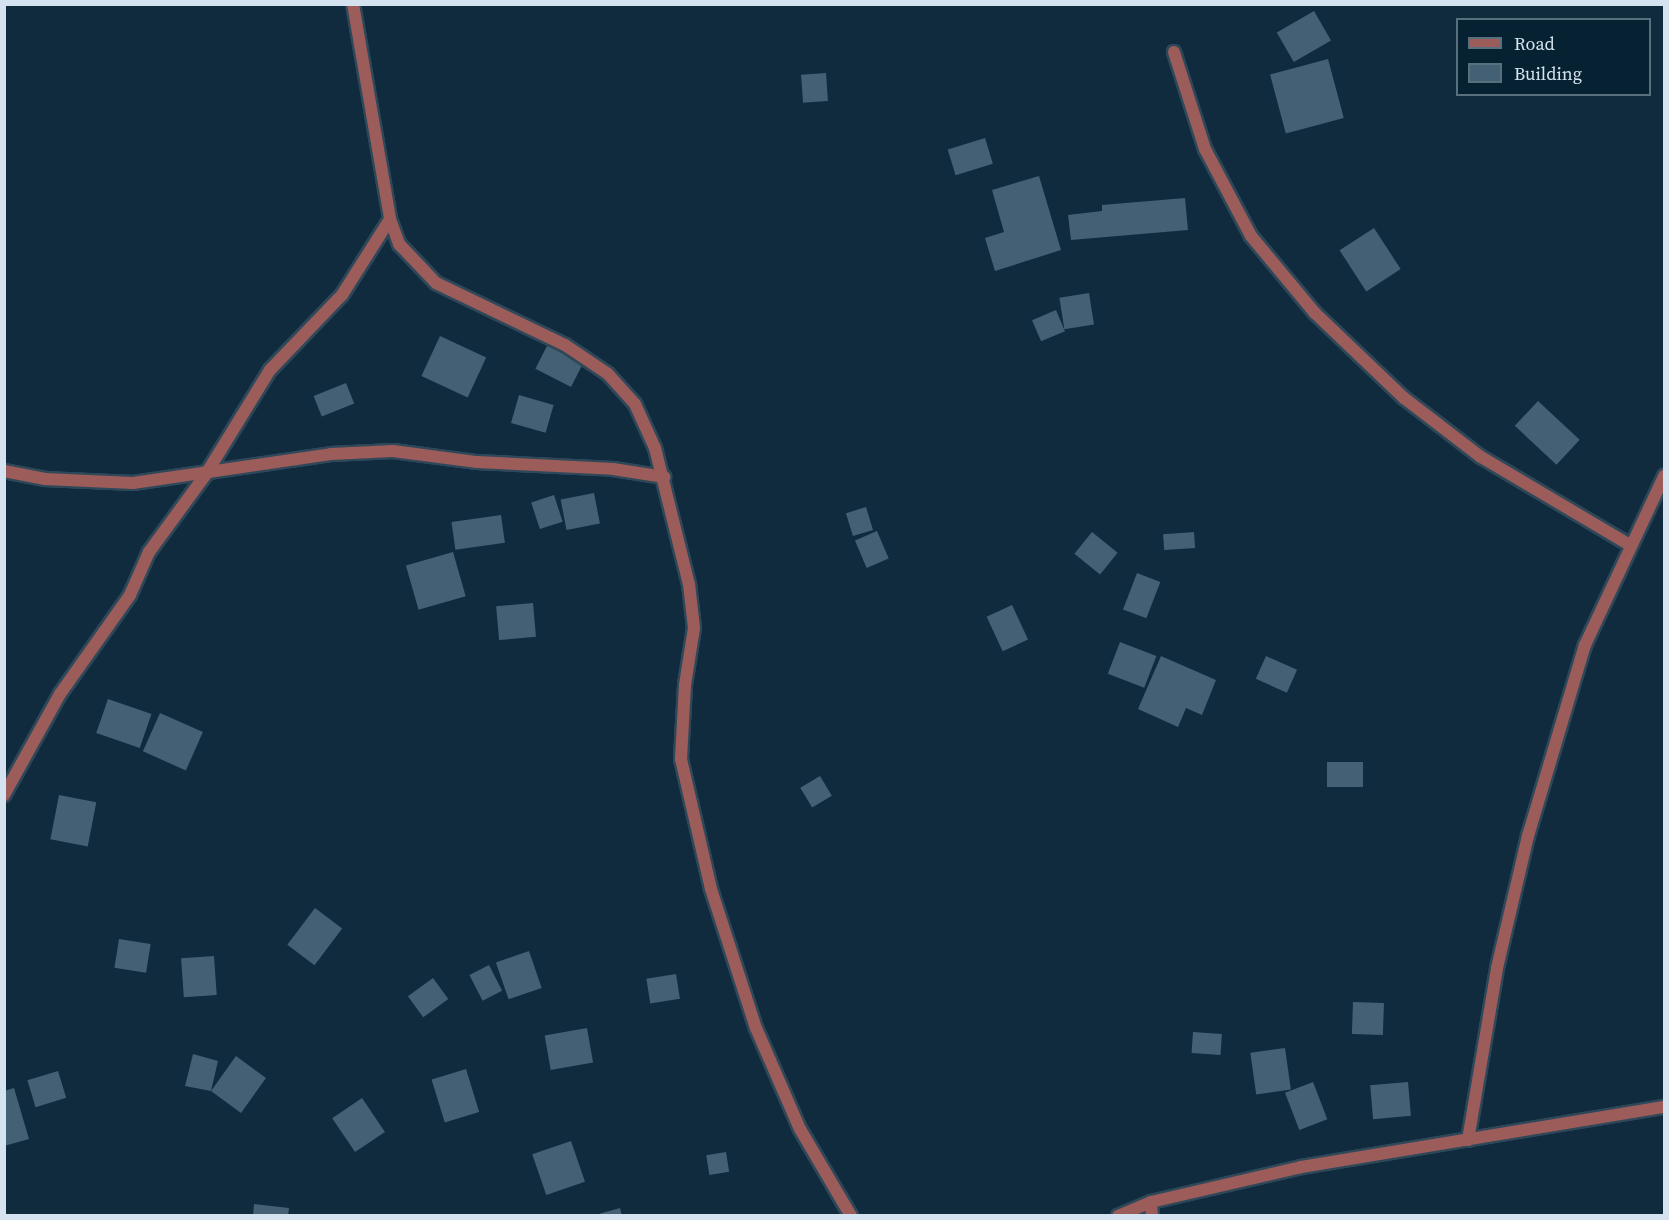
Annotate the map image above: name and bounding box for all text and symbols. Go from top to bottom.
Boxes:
legend [1456,18,1651,96]
text: Road [1514,31,1555,56]
text: Building [1514,61,1582,86]

